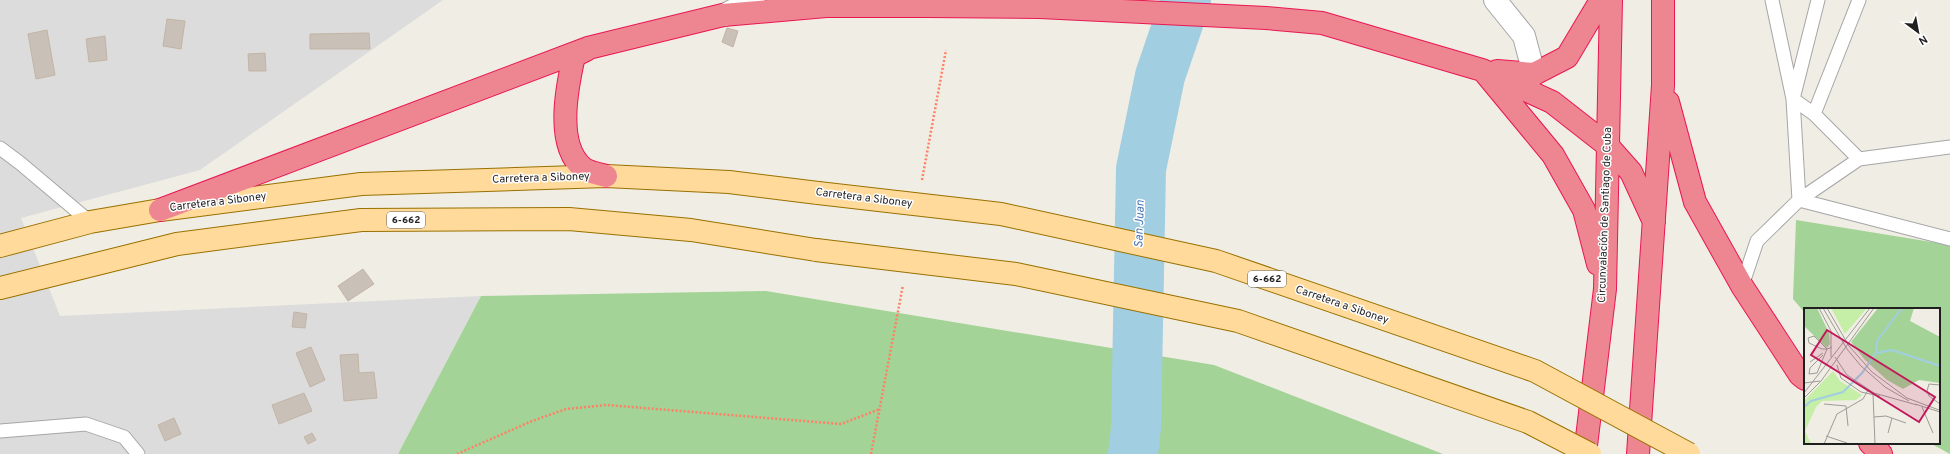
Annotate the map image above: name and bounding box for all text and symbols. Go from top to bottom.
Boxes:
north arrow [1898,12,1938,52]
text: N [1916,32,1930,48]
street label: Circunvalación de Santiago de Cuba [1595,127,1615,303]
street label: Carretera a Siboney [492,169,590,187]
street label: Carretera a Siboney [815,185,913,211]
street label: Carretera a Siboney [169,189,267,215]
water label: San Juan [1131,199,1149,248]
road number: 6-662 [387,212,425,228]
road number: 6-662 [1248,271,1286,287]
street label: Carretera a Siboney [1294,282,1391,328]
inset map [1804,308,1940,444]

